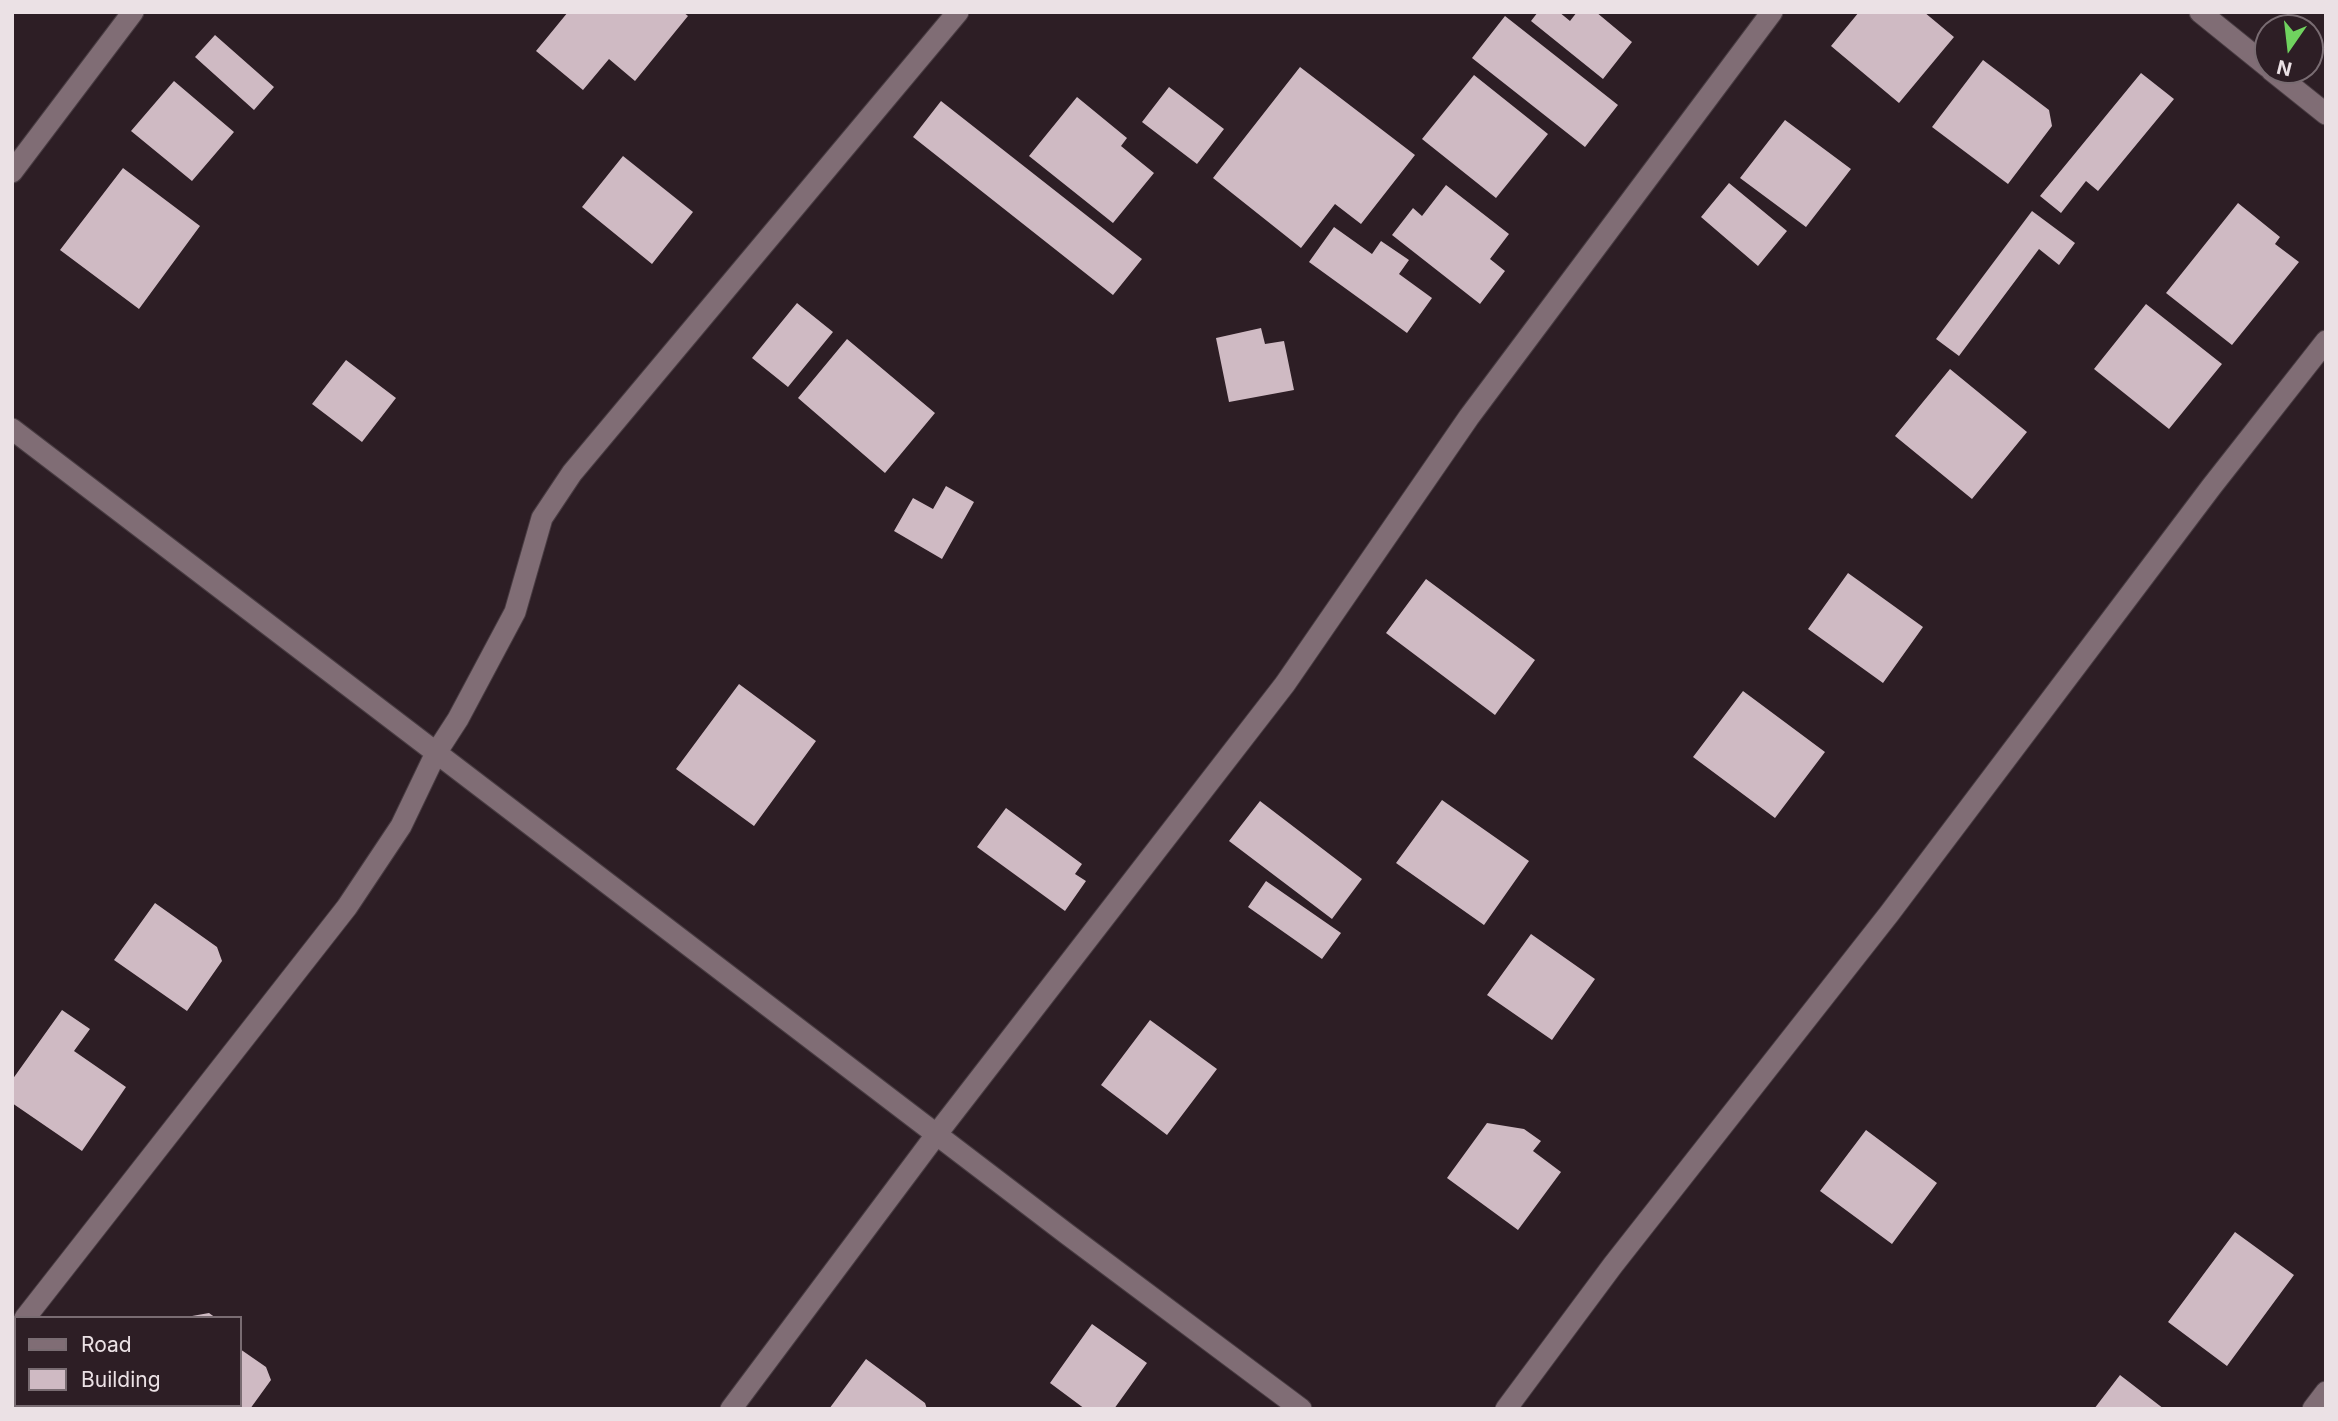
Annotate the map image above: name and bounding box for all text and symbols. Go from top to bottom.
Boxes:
north arrow [2254,14,2324,84]
text: N [2274,55,2294,81]
legend [14,1316,242,1407]
text: Road [81,1332,132,1357]
text: Building [81,1367,161,1392]

